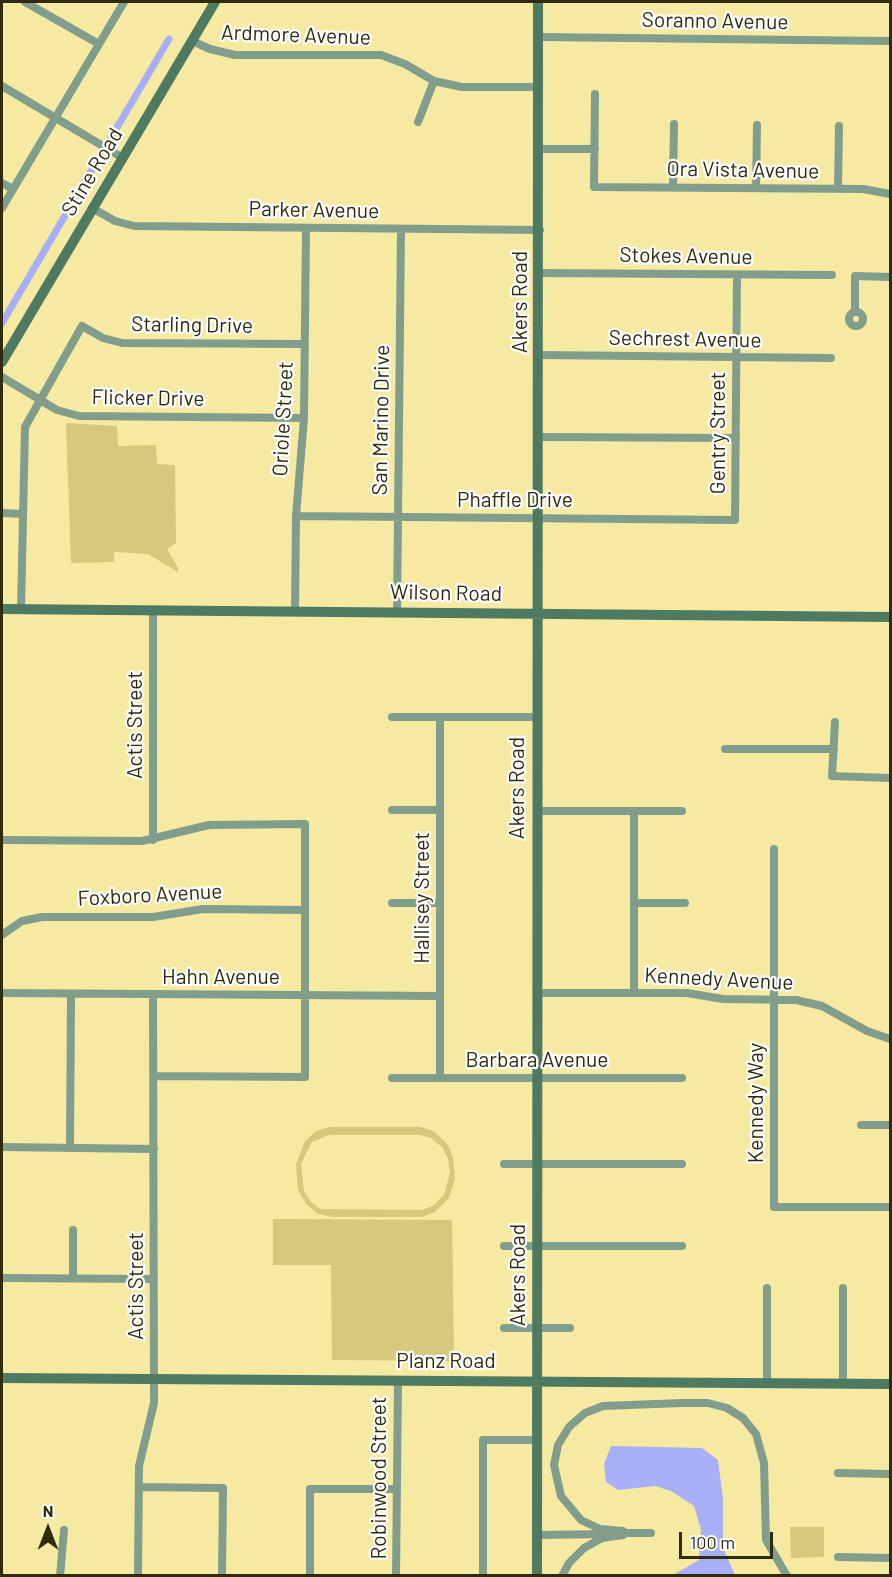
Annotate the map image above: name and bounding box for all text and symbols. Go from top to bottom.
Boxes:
street label: Soranno Avenue [641,7,789,35]
street label: Ardmore Avenue [221,20,371,50]
street label: Stine Road [56,123,128,221]
street label: Ora Vista Avenue [666,156,820,184]
street label: Parker Avenue [248,196,380,224]
street label: Stokes Avenue [619,242,753,270]
street label: Akers Road [507,251,533,353]
street label: Starling Drive [131,311,253,339]
street label: Sechrest Avenue [608,325,762,353]
street label: San Marino Drive [367,344,395,496]
street label: Oriole Street [267,361,299,477]
street label: Gentry Street [705,372,731,494]
street label: Flicker Drive [91,384,205,412]
street label: Phaffle Drive [457,487,573,513]
street label: Wilson Road [390,579,502,607]
street label: Actis Street [122,671,148,779]
street label: Akers Road [504,737,530,839]
street label: Hallisey Street [409,832,435,964]
street label: Foxboro Avenue [77,879,223,911]
street label: Kennedy Avenue [644,963,794,995]
street label: Hahn Avenue [162,964,280,990]
street label: Kennedy Way [743,1043,769,1163]
street label: Barbara Avenue [466,1047,608,1073]
street label: Akers Road [505,1224,531,1326]
street label: Actis Street [123,1232,149,1340]
street label: Planz Road [396,1348,496,1374]
street label: Robinwood Street [366,1397,392,1559]
north arrow [18,1499,78,1559]
text: N [43,1501,53,1520]
scale bar [682,1520,776,1558]
text: 100 m [690,1531,735,1553]

